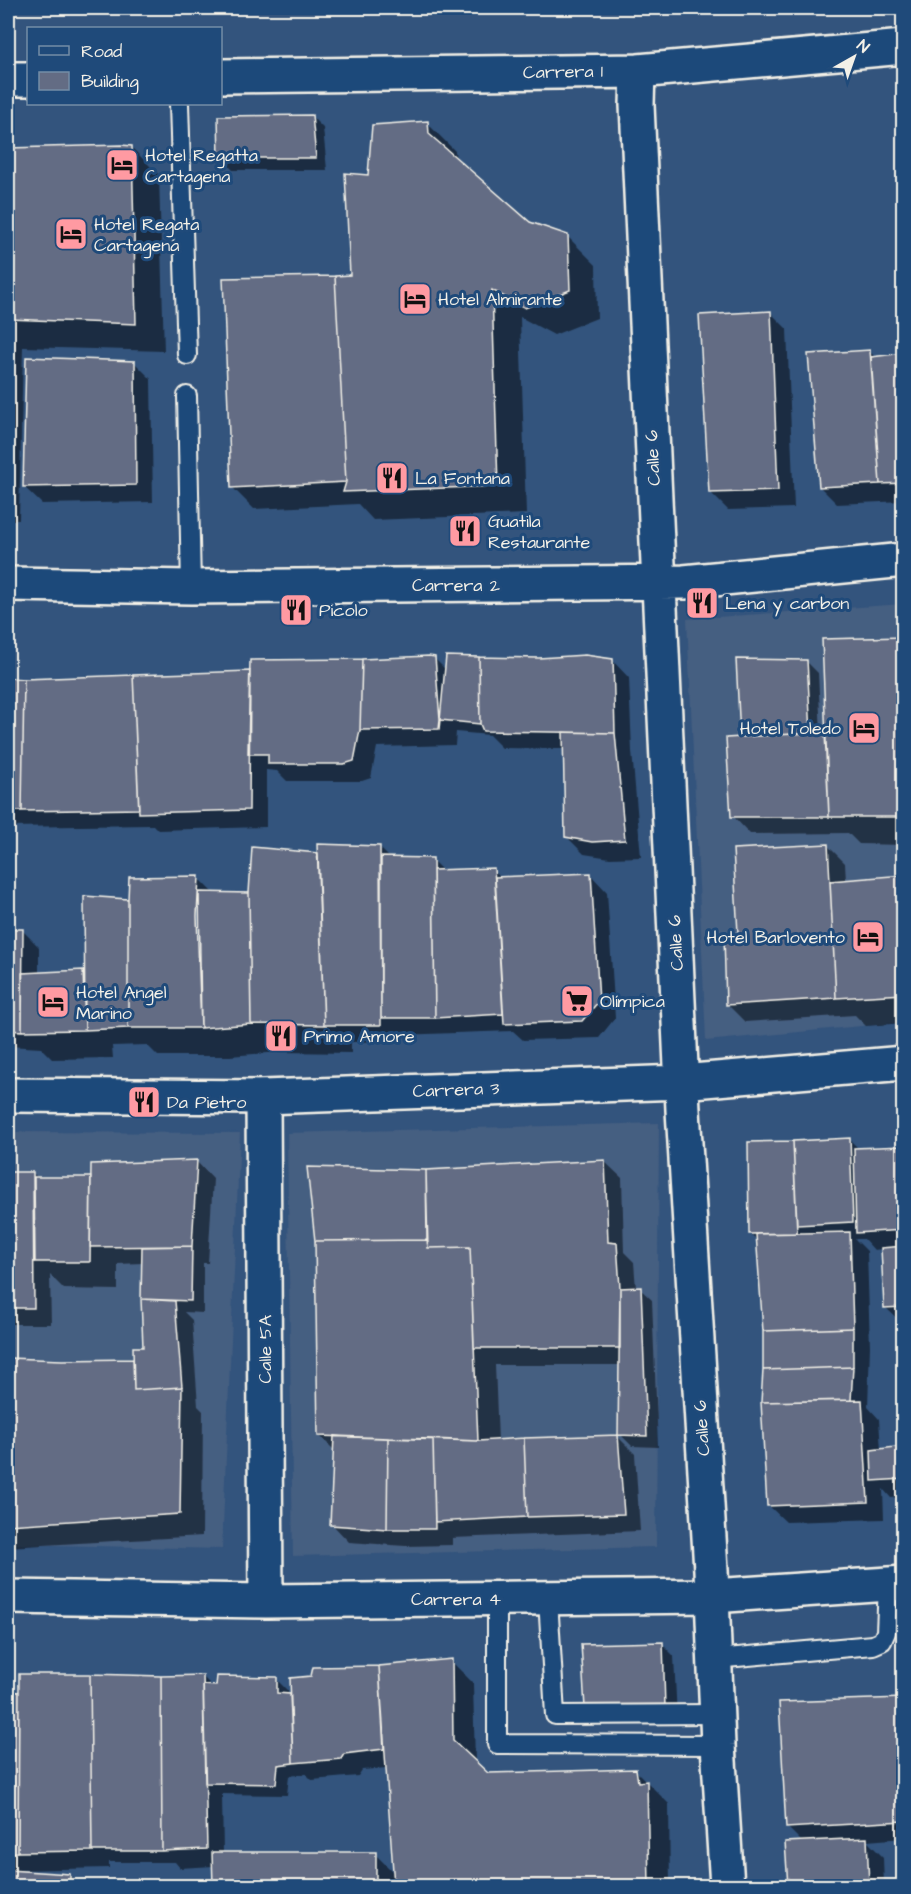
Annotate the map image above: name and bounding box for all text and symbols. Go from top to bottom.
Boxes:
legend [27,27,222,105]
north arrow [824,27,884,87]
text: N [852,35,874,58]
text: Road [81,39,122,64]
street label: Carrera 1 [523,59,603,85]
text: Building [81,69,139,95]
place label: Hotel Regatta Cartagena [145,143,258,190]
hotel icon: Hotel Regatta Cartagena [104,147,140,183]
place label: Hotel Regata Cartagena [94,212,200,259]
hotel icon: Hotel Regata Cartagena [53,216,89,252]
hotel icon: Hotel Almirante [397,281,433,317]
place label: Hotel Almirante [438,287,563,312]
street label: Calle 6 [639,429,667,487]
restaurant icon: La Fontana [374,460,410,496]
place label: La Fontana [415,466,510,491]
place label: Guatila Restaurante [488,509,591,555]
restaurant icon: Guatila Restaurante [447,513,483,549]
street label: Carrera 2 [412,573,501,598]
restaurant icon: Lena y carbon [684,585,720,621]
place label: Lena y carbon [725,591,849,617]
restaurant icon: Picolo [278,592,314,628]
place label: Picolo [319,598,368,623]
hotel icon: Hotel Toledo [846,710,882,746]
place label: Hotel Toledo [740,716,841,741]
street label: Calle 6 [662,914,690,972]
hotel icon: Hotel Barlovento [850,919,886,955]
place label: Hotel Barlovento [707,925,845,950]
place label: Hotel Angel Marino [76,980,167,1026]
supermarket icon: Olímpica [559,983,595,1019]
hotel icon: Hotel Angel Marino [35,984,71,1020]
place label: Olímpica [600,989,665,1014]
restaurant icon: Primo Amore [263,1018,299,1054]
place label: Primo Amore [304,1024,415,1049]
street label: Carrera 3 [412,1076,500,1104]
restaurant icon: Da Pietro [126,1084,162,1120]
place label: Da Pietro [167,1090,246,1115]
street label: Calle 5A [253,1314,278,1383]
street label: Calle 6 [688,1399,716,1457]
street label: Carrera 4 [411,1587,501,1612]

